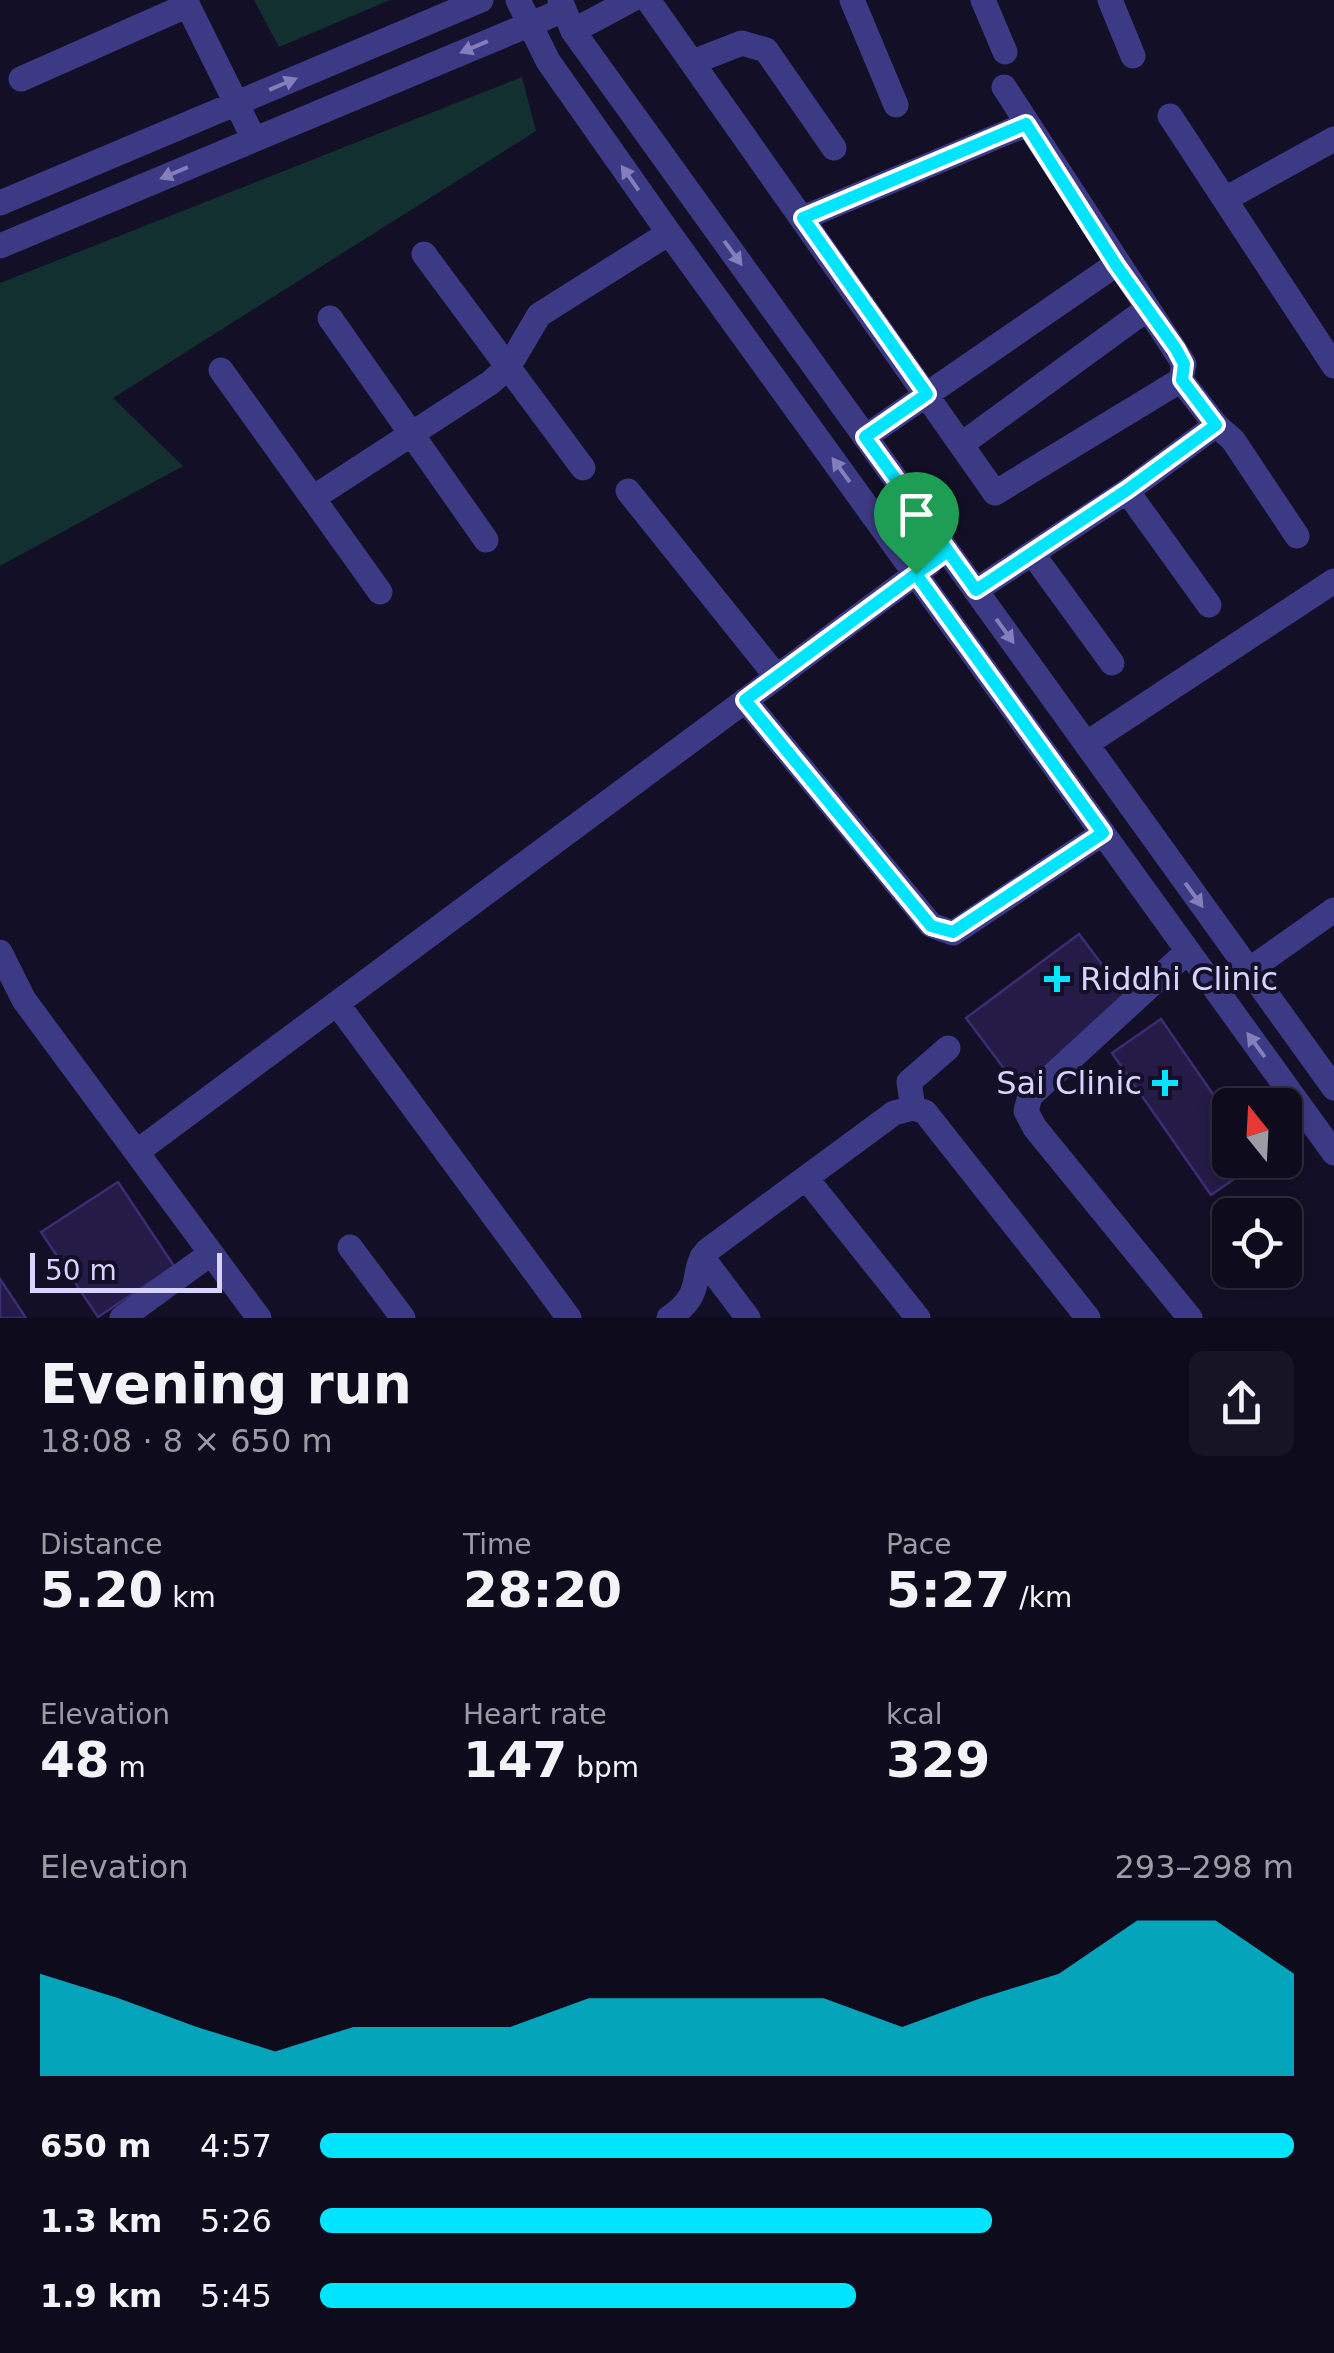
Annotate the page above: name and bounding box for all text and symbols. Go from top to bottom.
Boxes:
one-way arrow [459,39,489,55]
one-way arrow [268,75,298,91]
one-way arrow [159,165,189,181]
one-way arrow [621,165,640,191]
one-way arrow [723,240,742,266]
one-way arrow [831,457,851,483]
pin [874,472,959,575]
icon: arrive [889,487,944,542]
one-way arrow [994,617,1014,644]
one-way arrow [1184,881,1203,908]
place label: Riddhi Clinic [1080,960,1278,998]
marker: Riddhi Clinic [1044,966,1070,992]
one-way arrow [1247,1032,1267,1059]
place label: Sai Clinic [996,1064,1142,1102]
marker: Sai Clinic [1152,1070,1178,1096]
north arrow [1212,1088,1302,1178]
map controls [1212,1088,1302,1288]
button: locate [1212,1198,1302,1288]
scale bar [30,1248,222,1292]
text: 50 m [45,1254,117,1287]
button: share [1189,1351,1294,1456]
text: Evening run [40,1352,412,1416]
text: 18:08 · 8 × 650 m [40,1422,333,1460]
text: Distance [40,1528,162,1561]
text: Time [463,1528,532,1561]
text: Pace [886,1528,951,1561]
text: 5.20 [40,1561,163,1619]
text: 28:20 [463,1561,622,1619]
text: 5:27 [886,1561,1010,1619]
text: km [163,1581,216,1614]
text: /km [1010,1581,1072,1614]
text: Elevation [40,1698,170,1731]
text: Heart rate [463,1698,607,1731]
text: kcal [886,1698,943,1731]
text: 48 [40,1731,110,1789]
text: 147 [463,1731,567,1789]
text: 329 [886,1731,990,1789]
text: m [110,1751,146,1784]
text: bpm [567,1751,639,1784]
text: Elevation [40,1848,189,1886]
text: 293–298 m [1115,1848,1294,1886]
text: 650 m [40,2127,151,2165]
text: 4:57 [200,2127,272,2165]
text: 1.3 km [40,2202,162,2240]
text: 5:26 [200,2202,272,2240]
text: 1.9 km [40,2277,162,2315]
text: 5:45 [200,2277,272,2315]

